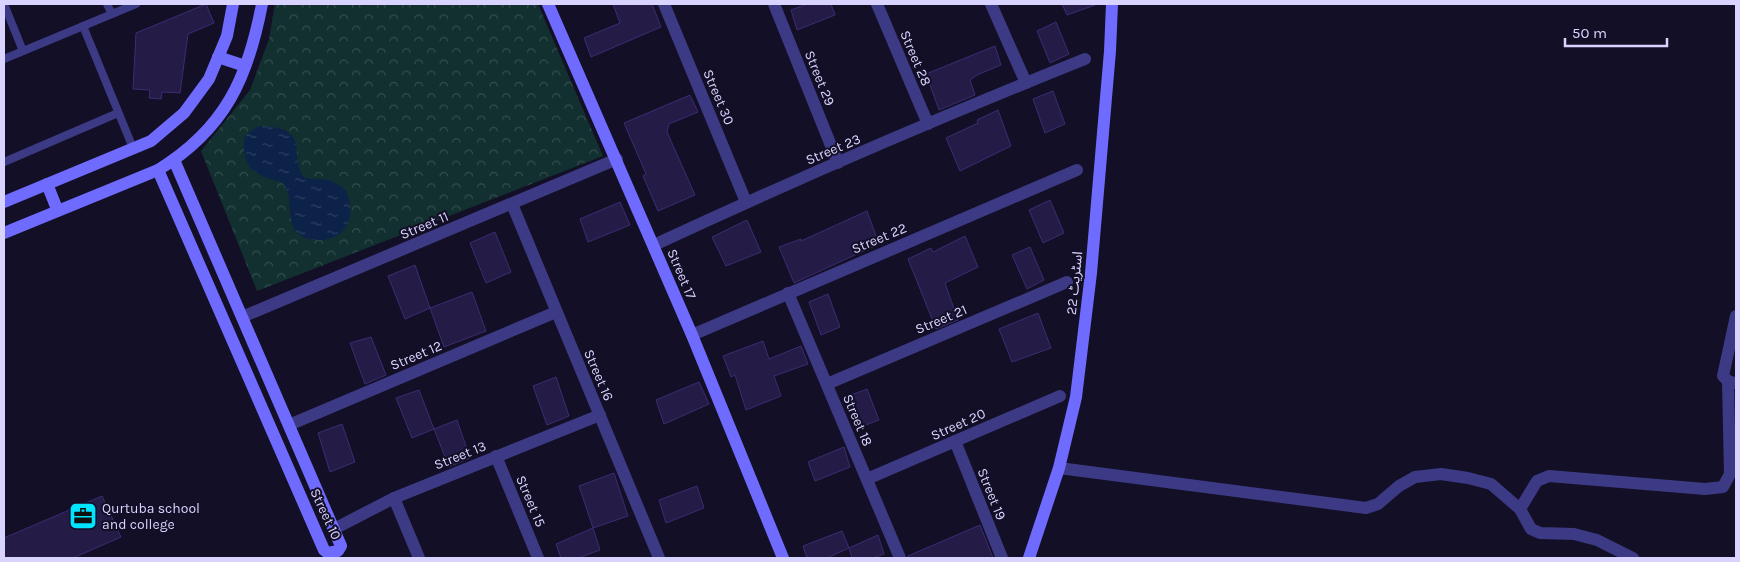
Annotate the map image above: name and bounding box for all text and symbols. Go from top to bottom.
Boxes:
scale bar [1565,15,1668,47]
text: 50 m [1572,24,1607,42]
street label: Street 28 [896,28,935,88]
street label: Street 29 [801,48,838,108]
street label: Street 30 [699,67,738,127]
street label: Street 23 [803,130,863,169]
street label: Street 11 [397,208,451,243]
street label: Street 22 [849,219,909,258]
street label: Street 17 [663,246,700,302]
street label: اسٹریٹ 22 [1063,250,1086,316]
street label: Street 21 [913,301,970,338]
street label: Street 12 [388,337,445,374]
street label: Street 16 [580,347,617,404]
street label: Street 18 [839,392,876,449]
street label: Street 20 [928,405,988,444]
street label: Street 13 [432,437,489,474]
street label: Street 19 [973,466,1010,523]
street label: Street 15 [512,473,549,530]
street label: Street 10 [306,486,345,543]
place label: Qurtuba school and college [102,500,200,533]
office icon: Qurtuba school and college [68,501,98,531]

